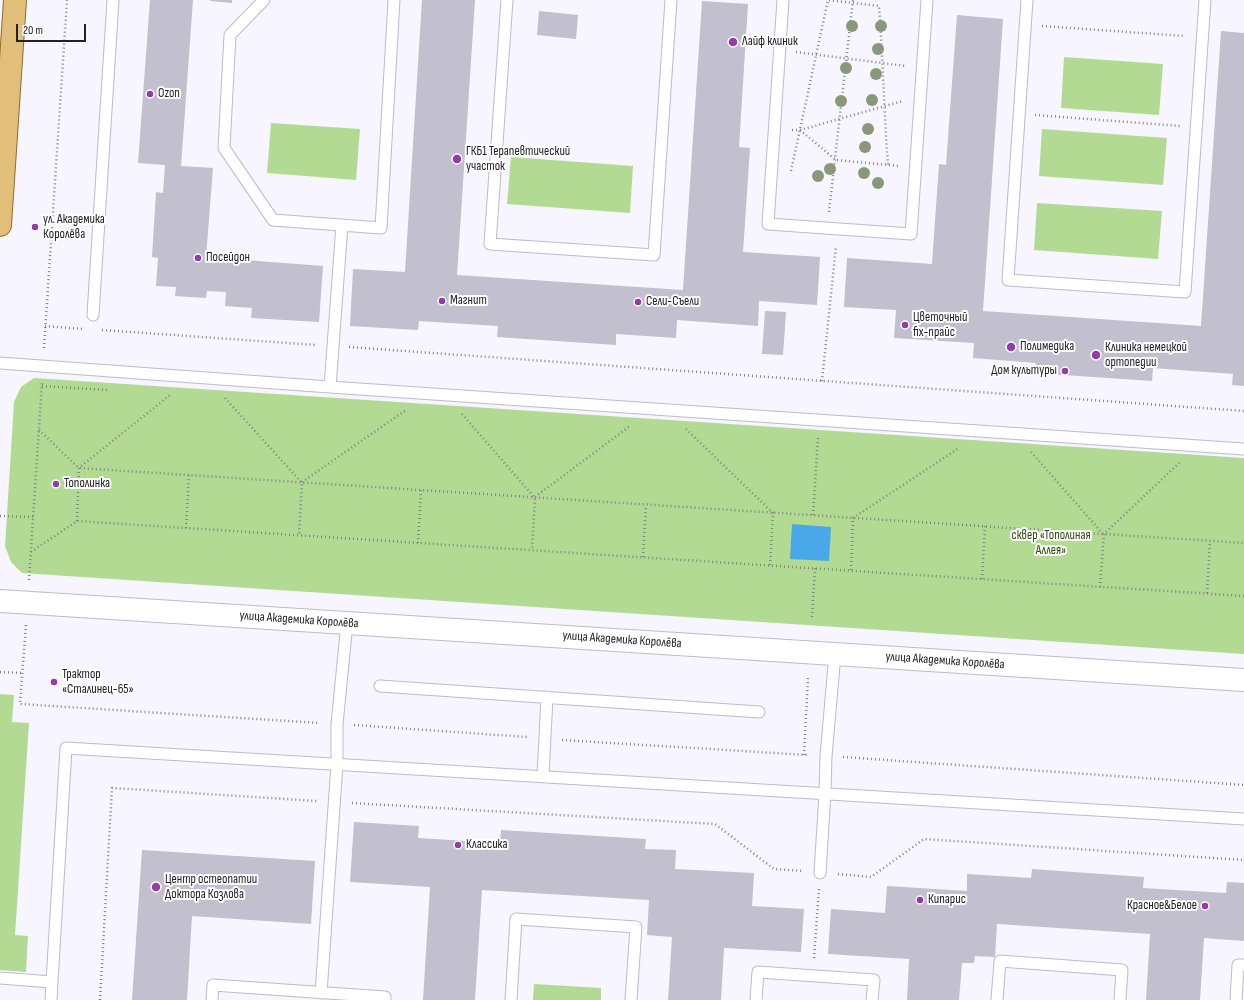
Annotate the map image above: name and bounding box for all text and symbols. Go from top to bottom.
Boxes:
scale bar [18,16,88,42]
text: 20 m [23,23,43,38]
place label: Лайф клиник [742,34,798,50]
marker: Лайф клиник [727,36,739,48]
place label: Ozon [158,86,180,102]
marker: Ozon [145,89,155,99]
place label: ГКБ1 Терапевтический участок [466,144,570,175]
marker: ГКБ1 Терапевтический участок [451,153,463,165]
place label: ул. Академика Королёва [43,212,105,243]
marker: ул. Академика Королёва [30,222,40,232]
place label: Посейдон [206,250,250,266]
marker: Посейдон [193,253,203,263]
place label: Магнит [450,293,487,309]
place label: Сели-Съели [646,294,699,310]
marker: Магнит [437,296,447,306]
marker: Сели-Съели [633,297,643,307]
place label: Цветочный fix-прайс [913,310,967,341]
marker: Цветочный fix-прайс [900,320,910,330]
place label: Полимедика [1020,339,1074,355]
place label: Клиника немецкой ортопедии [1105,340,1187,371]
marker: Полимедика [1005,341,1017,353]
marker: Клиника немецкой ортопедии [1090,349,1102,361]
place label: Дом культуры [991,363,1057,379]
marker: Дом культуры [1060,366,1070,376]
place label: Тополинка [64,476,110,492]
marker: Тополинка [51,479,61,489]
park label: сквер «Тополиная Аллея» [1011,528,1091,559]
street label: улица Академика Королёва [239,608,359,632]
street label: улица Академика Королёва [562,628,682,652]
street label: улица Академика Королёва [885,649,1005,673]
place label: Трактор «Сталинец-65» [62,667,134,698]
marker: Трактор «Сталинец-65» [49,677,59,687]
place label: Классика [466,837,507,853]
marker: Классика [453,840,463,850]
place label: Центр остеопатии Доктора Козлова [165,872,257,903]
marker: Центр остеопатии Доктора Козлова [150,881,162,893]
place label: Кипарис [928,892,966,908]
marker: Кипарис [915,895,925,905]
place label: Красное&Белое [1127,898,1197,914]
marker: Красное&Белое [1200,901,1210,911]

